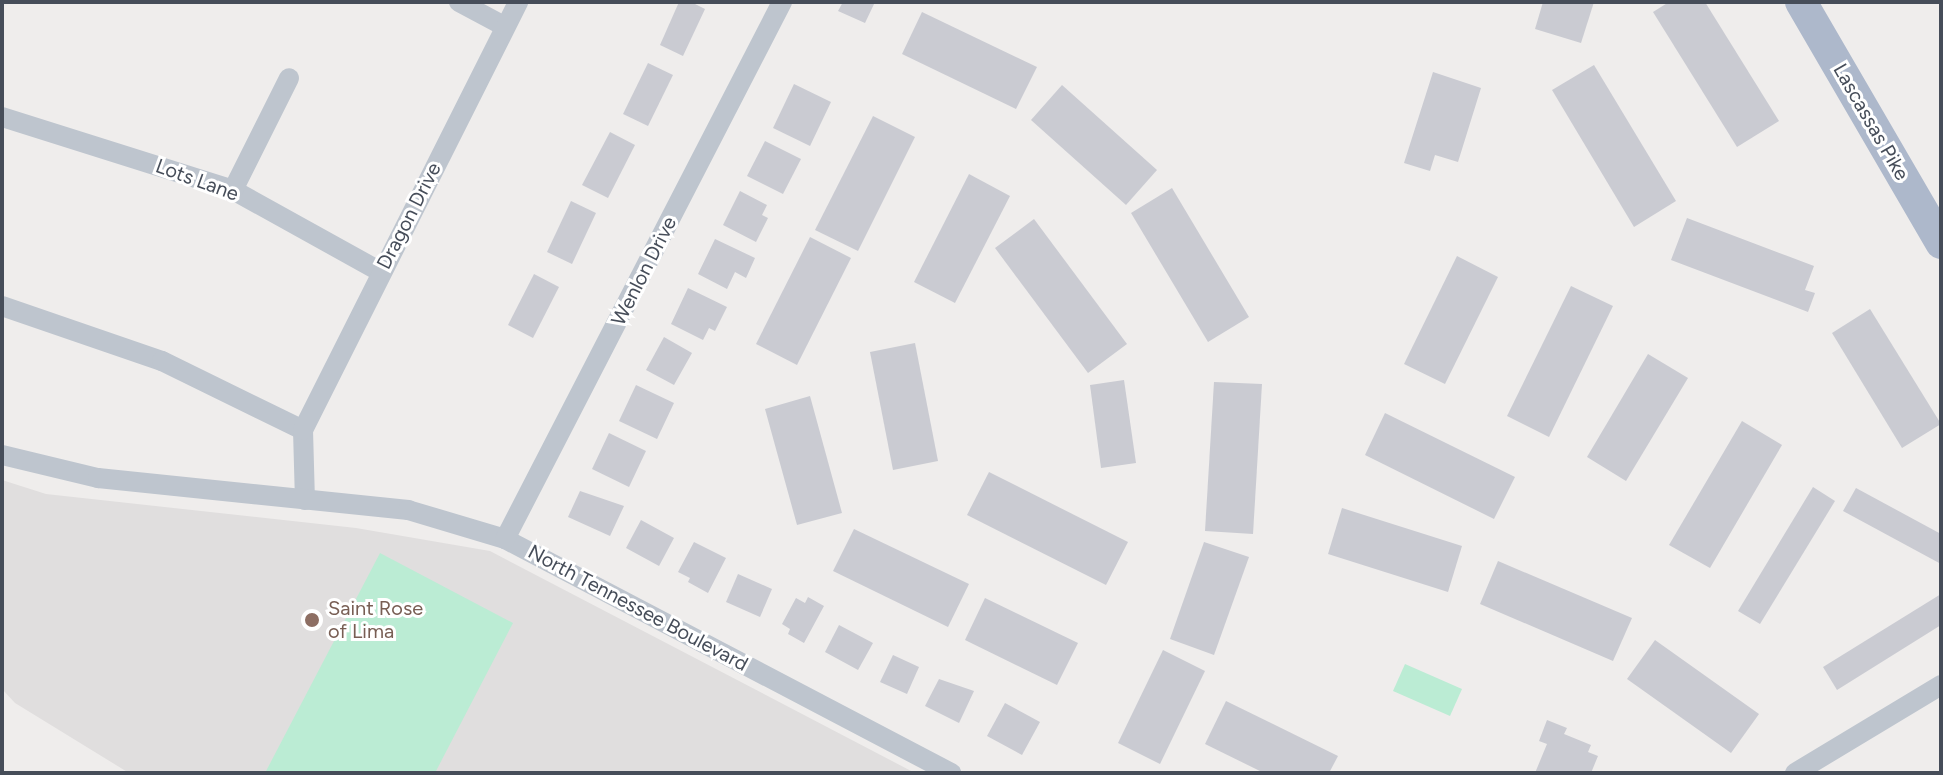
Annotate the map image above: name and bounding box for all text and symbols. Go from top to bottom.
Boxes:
street label: Lascassas Pike [1828,59,1914,185]
street label: Lots Lane [152,154,242,206]
street label: Dragon Drive [372,159,446,273]
street label: Wenlon Drive [606,213,682,329]
street label: North Tennessee Boulevard [524,540,752,676]
place label: Saint Rose of Lima [328,596,423,643]
marker: Saint Rose of Lima [303,611,321,629]

